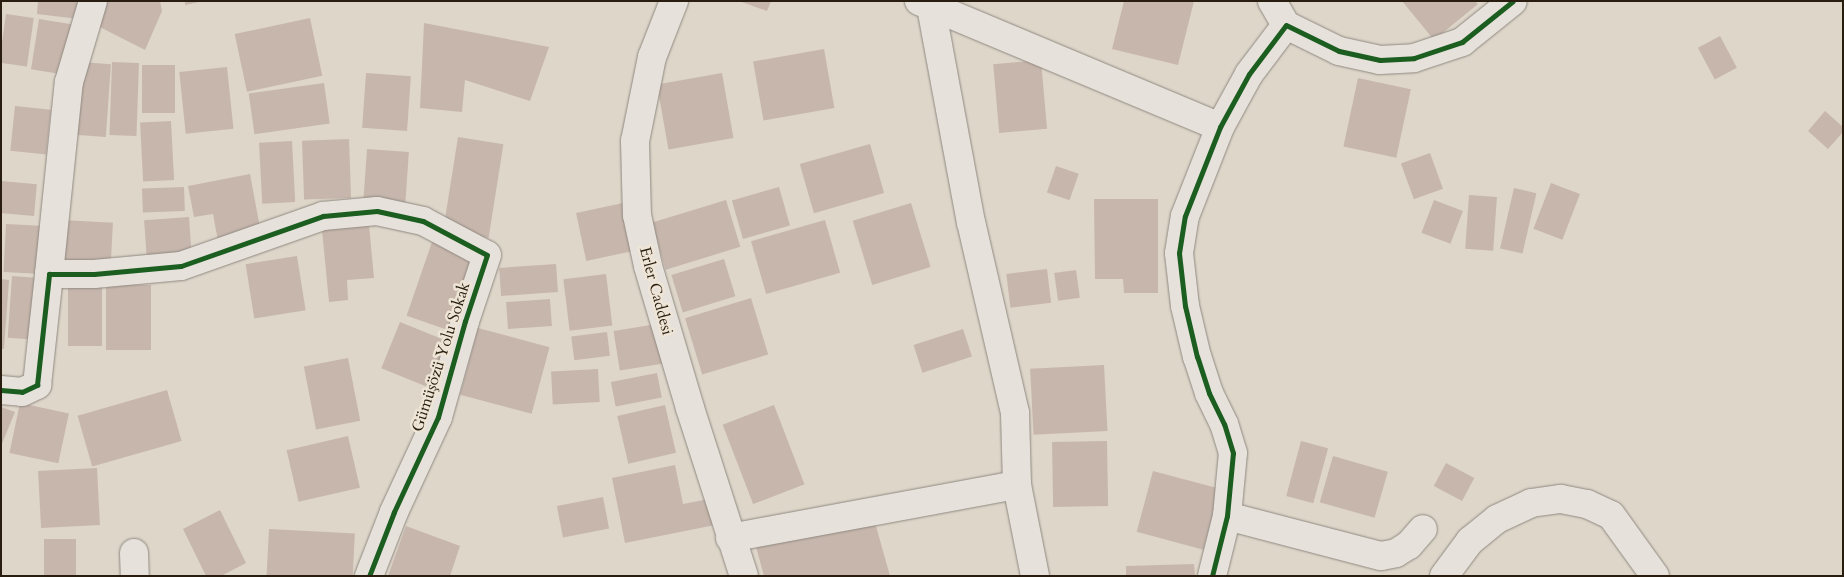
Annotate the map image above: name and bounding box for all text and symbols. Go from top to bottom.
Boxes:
street label: Erler Caddesi [635,245,677,337]
street label: Gümüşözü Yolu Sokak [408,280,474,434]

